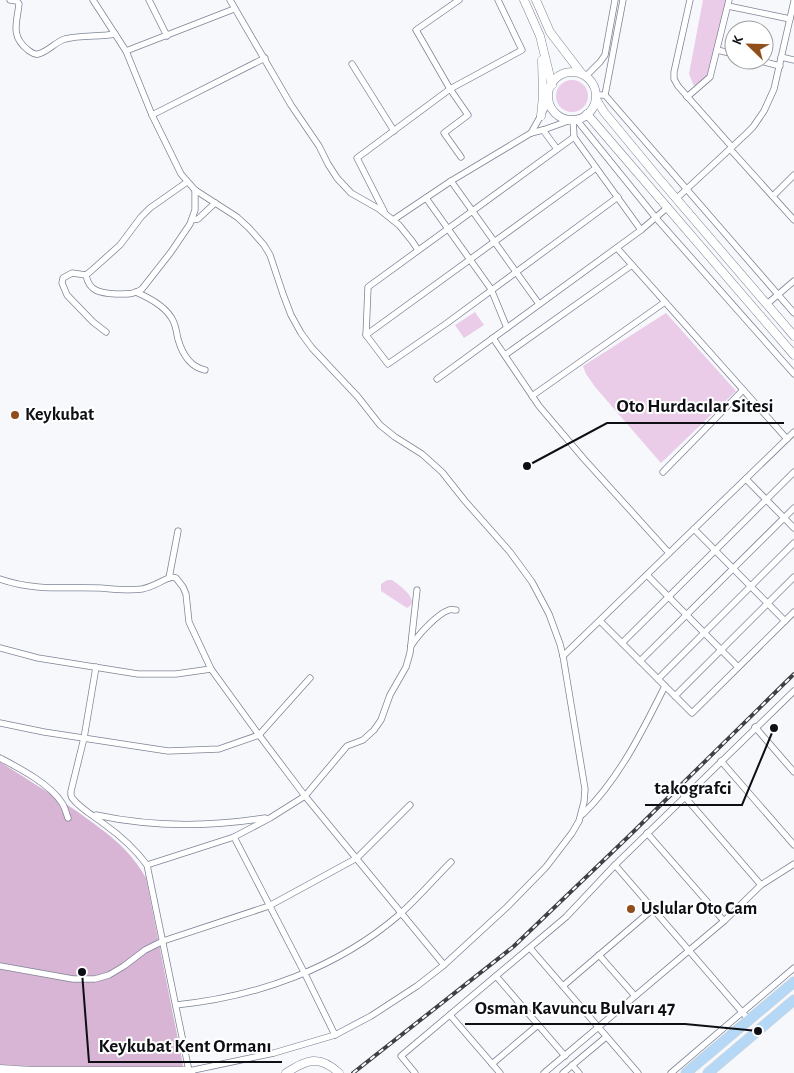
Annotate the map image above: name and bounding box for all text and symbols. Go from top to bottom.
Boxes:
north arrow [724,20,774,70]
text: K [730,33,746,47]
callout: Oto Hurdacılar Sitesi [607,389,784,423]
text: Oto Hurdacılar Sitesi [616,397,774,416]
place label: Keykubat [25,406,94,424]
marker: Keykubat [9,409,21,421]
callout: takografci [645,771,742,805]
text: takografci [654,779,732,798]
place label: Uslular Oto Cam [641,900,757,918]
marker: Uslular Oto Cam [625,903,637,915]
callout: Osman Kavuncu Bulvarı 47 [465,990,685,1024]
text: Osman Kavuncu Bulvarı 47 [475,999,675,1018]
callout: Keykubat Kent Ormanı [89,1028,282,1062]
text: Keykubat Kent Ormanı [99,1037,271,1056]

